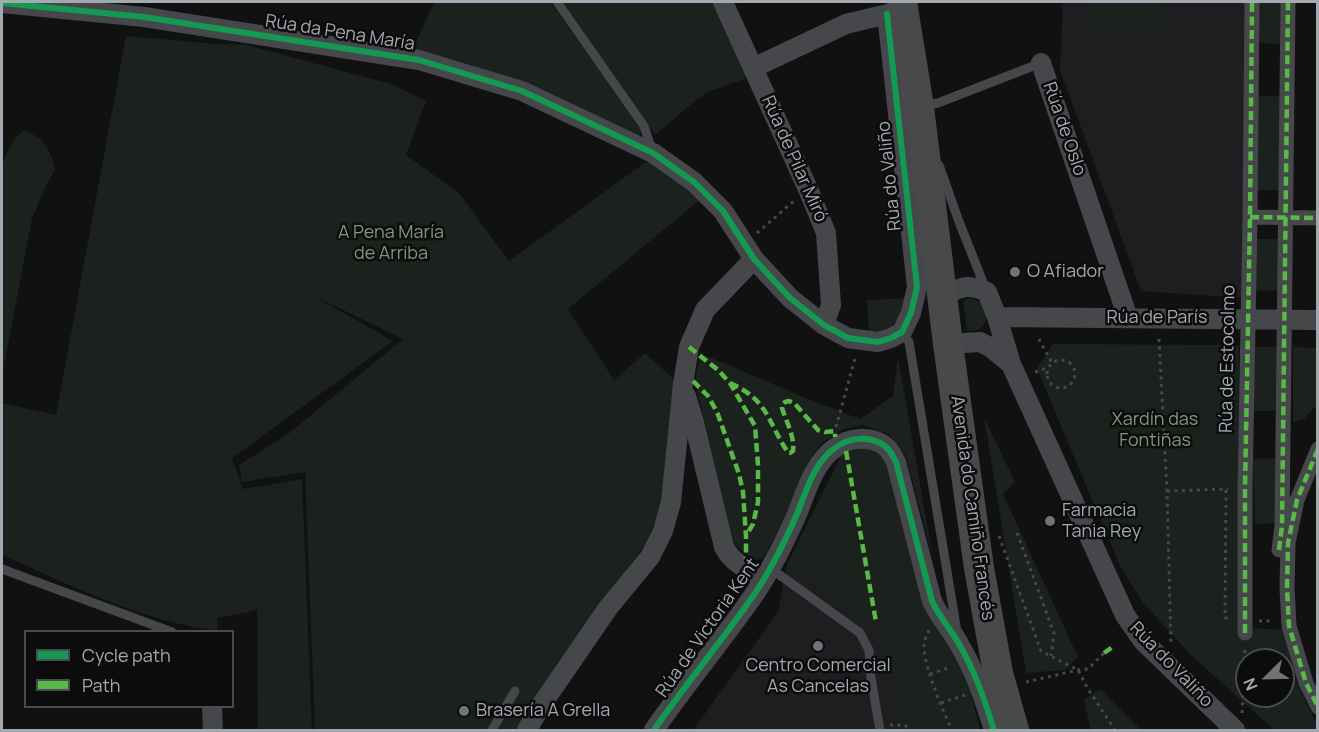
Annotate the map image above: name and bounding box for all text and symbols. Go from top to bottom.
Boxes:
street label: Rúa da Pena María [264,11,416,55]
street label: Rúa de Oslo [1038,79,1090,179]
street label: Rúa de Pilar Miró [756,92,832,226]
street label: Rúa do Valiño [873,120,907,232]
park label: A Pena María de Arriba [338,222,444,264]
place label: O Afiador [1027,261,1104,283]
marker: O Afiador [1008,265,1022,279]
street label: Rúa de Estocolmo [1216,285,1240,433]
street label: Rúa de París [1106,307,1208,329]
street label: Avenida do Camiño Francés [946,394,998,622]
park label: Xardín das Fontiñas [1112,409,1198,452]
place label: Farmacia Tania Rey [1062,500,1141,542]
marker: Farmacia Tania Rey [1043,514,1057,528]
street label: Rúa de Victoria Kent [652,554,764,702]
street label: Rúa do Valiño [1125,618,1217,712]
legend [24,630,234,708]
marker: Centro Comercial As Cancelas [811,639,825,653]
text: Cycle path [82,643,171,667]
north arrow [1235,648,1295,708]
place label: Centro Comercial As Cancelas [745,655,891,698]
text: Path [82,673,120,697]
text: N [1238,675,1263,694]
place label: Brasería A Grella [476,700,610,722]
marker: Brasería A Grella [457,704,471,718]

